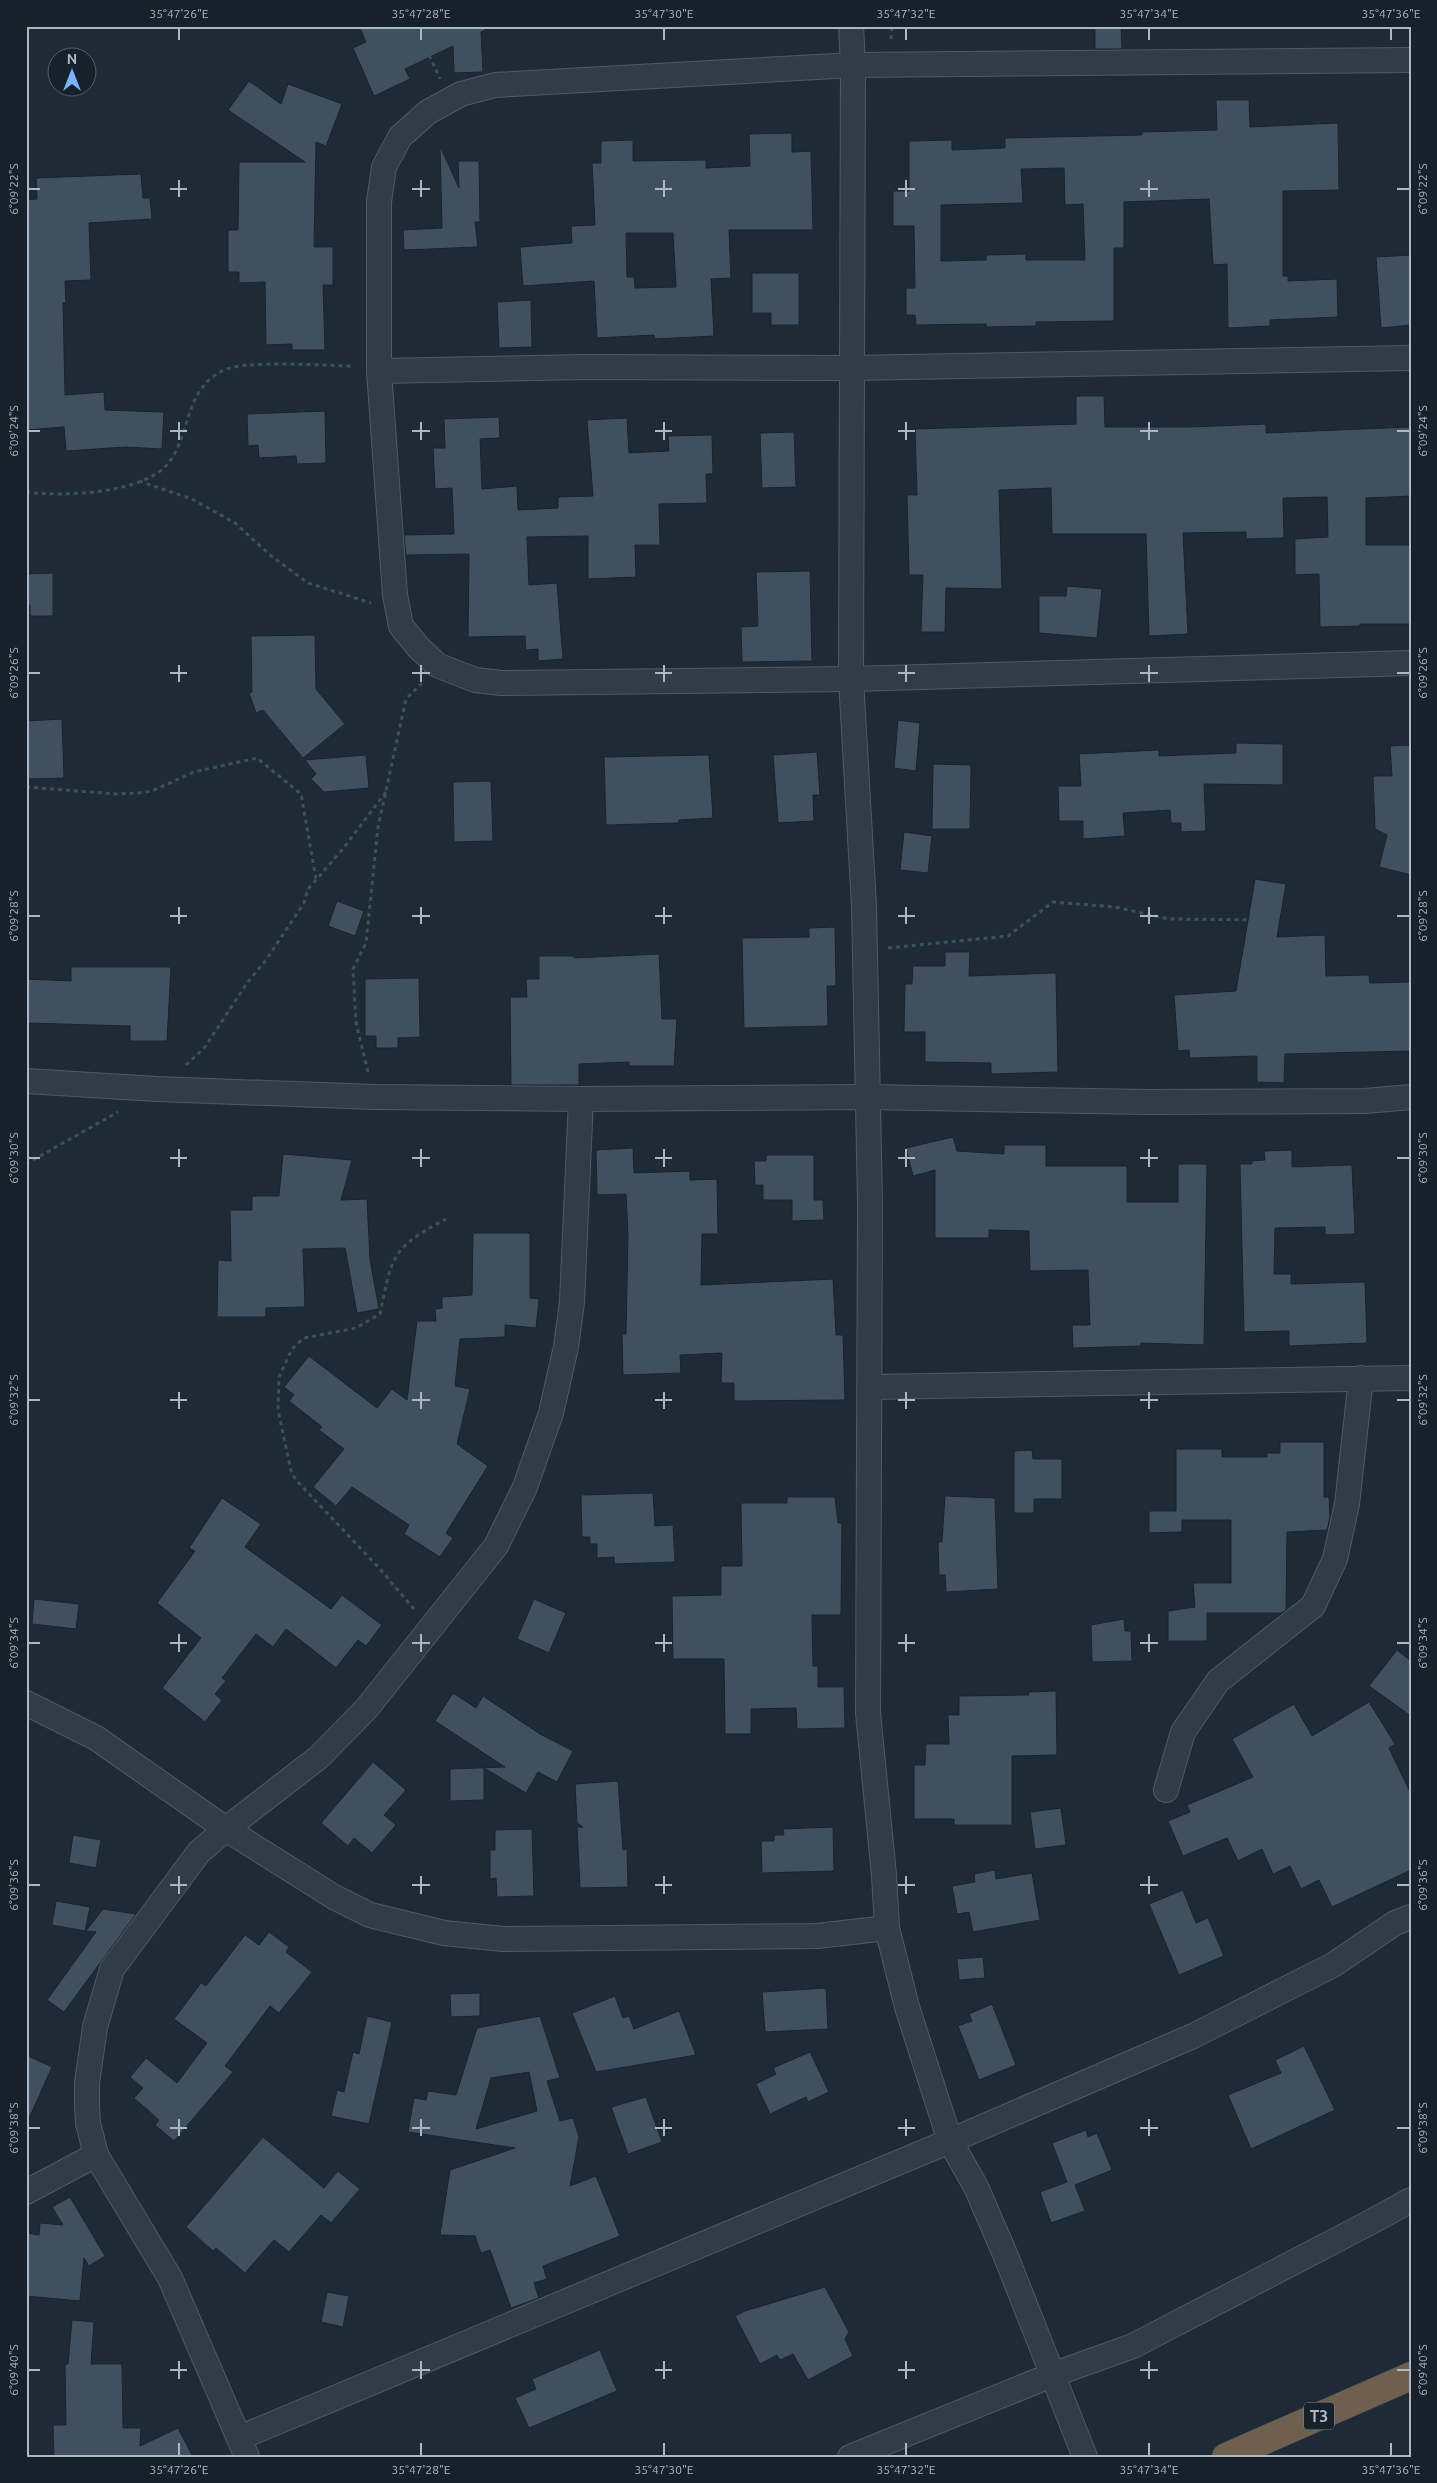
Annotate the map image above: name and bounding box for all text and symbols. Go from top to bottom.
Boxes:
text: 35°47'26"E [150,7,209,20]
text: 35°47'28"E [392,7,451,20]
text: 35°47'30"E [635,7,694,20]
text: 35°47'32"E [877,7,936,20]
text: 35°47'34"E [1120,7,1179,20]
text: 35°47'36"E [1362,7,1421,20]
north arrow [48,48,98,98]
text: N [67,51,77,67]
text: 6°09'22"S [7,163,20,215]
text: 6°09'22"S [1416,163,1429,215]
text: 6°09'24"S [7,405,20,457]
text: 6°09'24"S [1416,405,1429,457]
text: 6°09'26"S [7,647,20,699]
text: 6°09'26"S [1416,647,1429,699]
text: 6°09'28"S [7,890,20,942]
text: 6°09'28"S [1416,890,1429,942]
text: 6°09'30"S [7,1132,20,1184]
text: 6°09'30"S [1416,1132,1429,1184]
text: 6°09'32"S [7,1374,20,1426]
text: 6°09'32"S [1416,1374,1429,1426]
text: 6°09'34"S [7,1617,20,1669]
text: 6°09'34"S [1416,1617,1429,1669]
text: 6°09'36"S [7,1859,20,1911]
text: 6°09'36"S [1416,1859,1429,1911]
text: 6°09'38"S [7,2102,20,2154]
text: 6°09'38"S [1416,2102,1429,2154]
text: 6°09'40"S [7,2344,20,2396]
text: 6°09'40"S [1416,2344,1429,2396]
road number: T3 [1304,2402,1334,2430]
text: 35°47'26"E [150,2463,209,2476]
text: 35°47'28"E [392,2463,451,2476]
text: 35°47'30"E [635,2463,694,2476]
text: 35°47'32"E [877,2463,936,2476]
text: 35°47'34"E [1120,2463,1179,2476]
text: 35°47'36"E [1362,2463,1421,2476]

